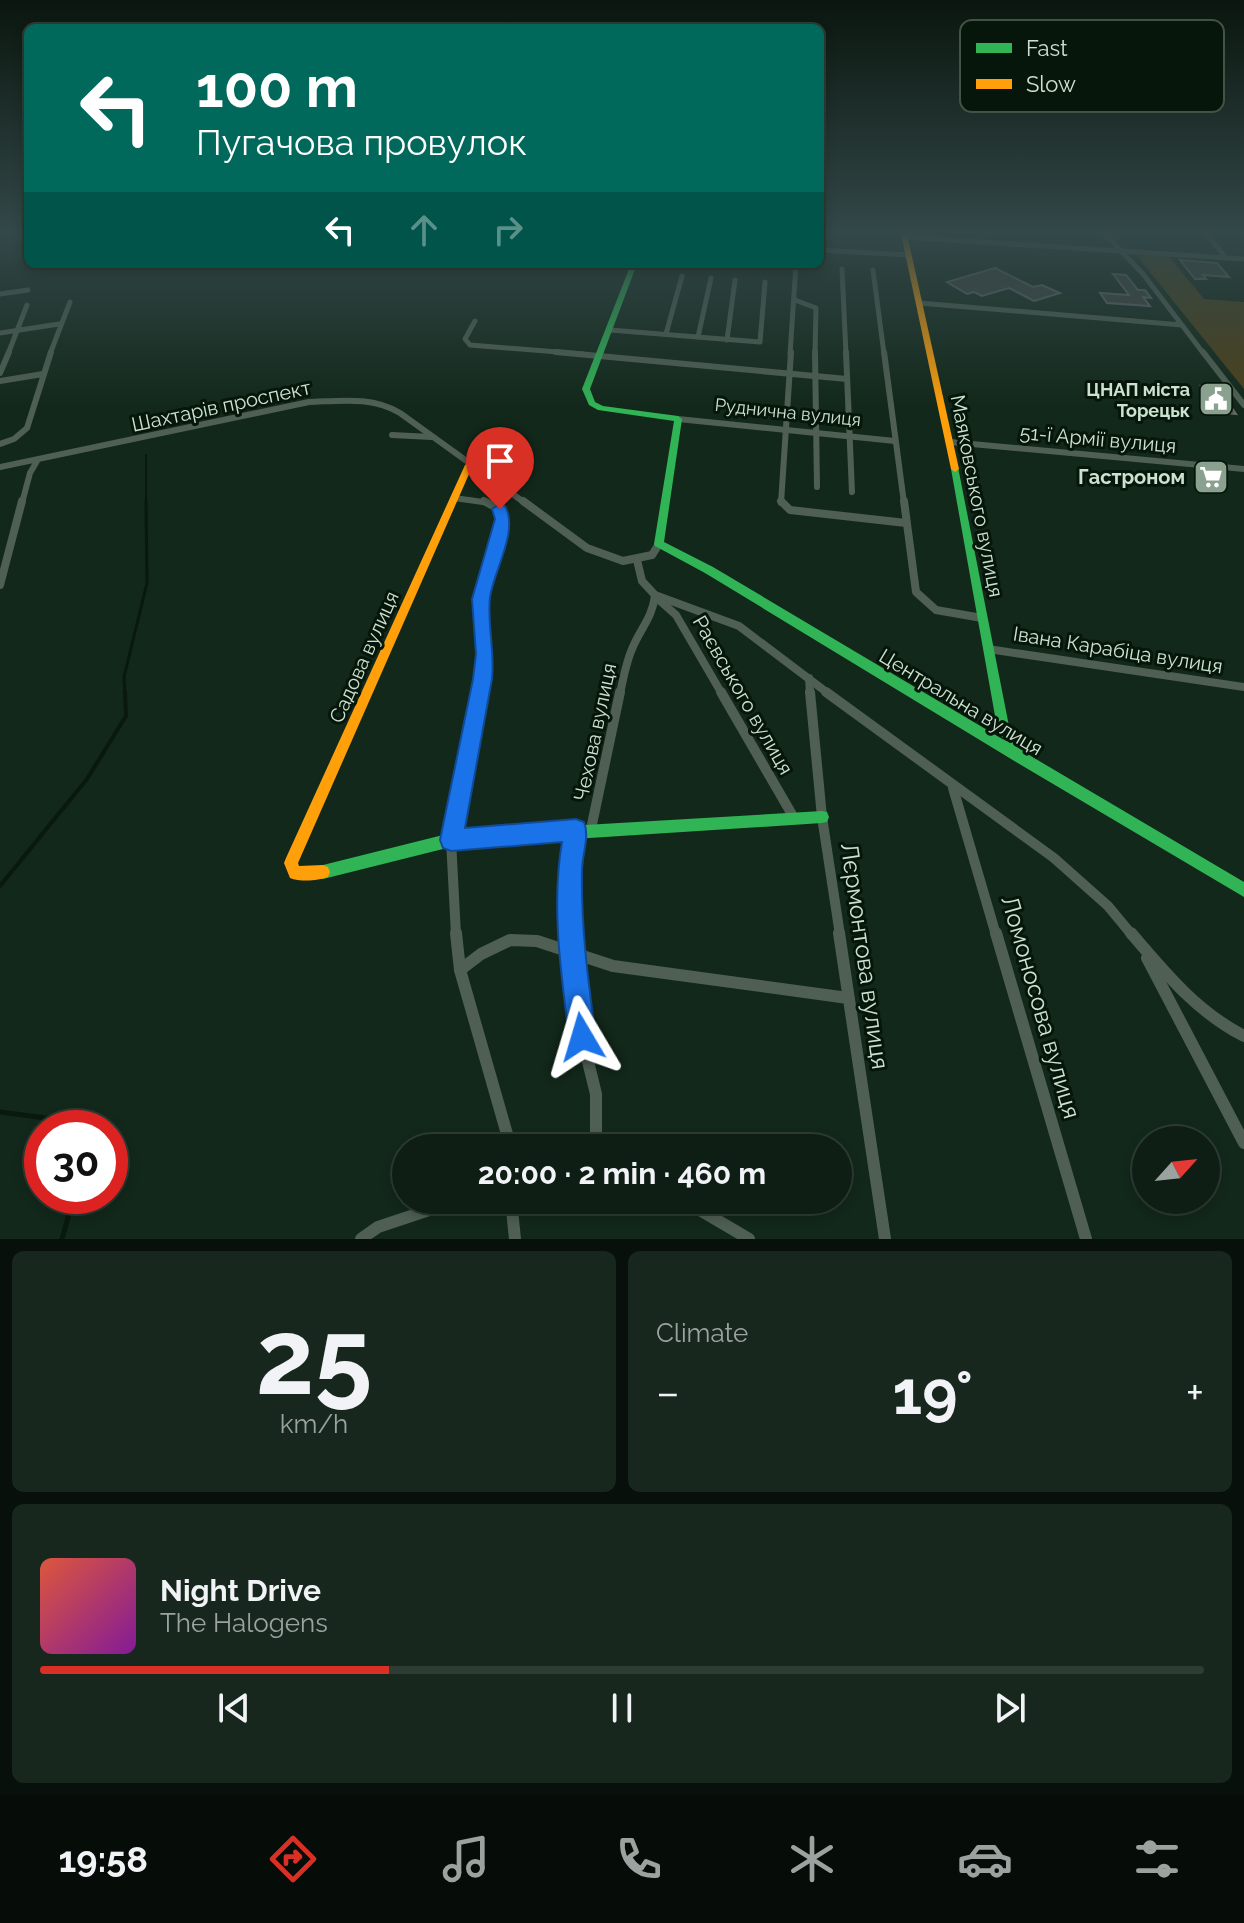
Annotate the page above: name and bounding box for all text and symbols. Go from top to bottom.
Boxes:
legend [960,20,1224,112]
text: Fast [1026,35,1068,61]
text: 100 m [196,54,358,120]
icon: left [64,56,168,160]
text: Slow [1026,71,1076,97]
text: Пугачова провулок [196,121,527,163]
icon: left [318,208,362,252]
icon: ahead [402,208,446,252]
icon: right [486,208,530,252]
street label: Шахтарів проспект [129,375,313,437]
place label: ЦНАП міста Торецьк [1086,379,1190,421]
public building icon: ЦНАП міста Торецьк [1197,380,1235,418]
street label: Маяковського вулиця [946,393,1008,599]
street label: Руднична вулиця [714,394,862,430]
street label: 51-ї Армії вулиця [1019,420,1177,458]
pin [466,427,534,509]
icon: arrive [478,439,522,483]
supermarket icon: Гастроном [1192,458,1230,496]
place label: Гастроном [1078,465,1185,489]
street label: Садова вулиця [324,587,404,727]
street label: Раєвського вулиця [688,611,798,779]
street label: Івана Карабіца вулиця [1011,622,1225,678]
street label: Центральна вулиця [875,644,1047,760]
street label: Чехова вулиця [569,661,621,803]
street label: Лєрмонтова вулиця [835,841,895,1071]
street label: Ломоносова вулиця [995,892,1087,1122]
position arrow [540,995,624,1079]
speed limit sign: 30 [24,1110,128,1214]
north arrow [1132,1126,1220,1214]
map controls [1132,1126,1220,1214]
text: 20:00 · 2 min · 460 m [478,1156,766,1191]
text: 25 [256,1296,372,1418]
text: Climate [656,1318,748,1348]
text: 19° [893,1358,973,1428]
text: − [656,1367,680,1418]
text: + [1186,1367,1204,1418]
text: km/h [280,1409,348,1439]
text: Night Drive [160,1573,321,1608]
text: The Halogens [160,1608,328,1638]
icon: previous [212,1686,256,1730]
icon: pause [600,1686,644,1730]
icon: next [988,1686,1032,1730]
icon: directions [265,1831,321,1887]
icon: music [438,1831,494,1887]
icon: phone [611,1831,667,1887]
icon: climate [784,1831,840,1887]
icon: car [957,1831,1013,1887]
icon: filters [1129,1831,1185,1887]
text: 19:58 [58,1838,148,1880]

